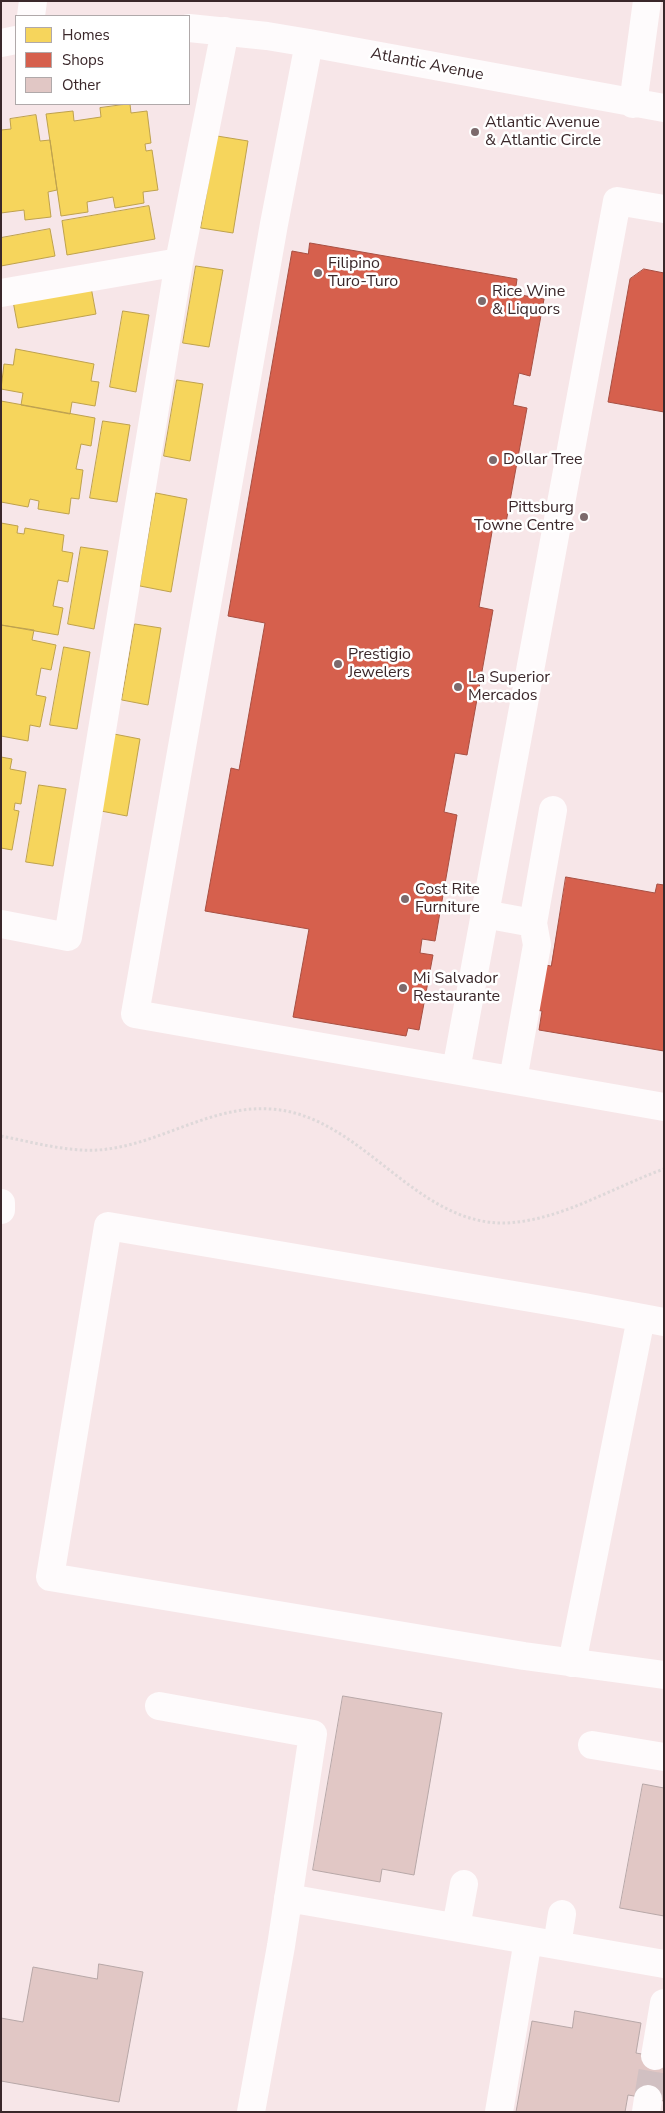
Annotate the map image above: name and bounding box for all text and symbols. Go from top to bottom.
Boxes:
legend [15,15,190,105]
text: Homes [62,25,110,45]
street label: Atlantic Avenue [369,45,485,85]
text: Shops [62,50,104,70]
text: Other [62,75,101,95]
place label: Atlantic Avenue & Atlantic Circle [485,113,601,151]
marker: Atlantic Avenue & Atlantic Circle [469,126,481,138]
place label: Filipino Turo-Turo [328,254,398,292]
marker: Filipino Turo-Turo [312,267,324,279]
place label: Rice Wine & Liquors [492,282,565,320]
marker: Rice Wine & Liquors [476,295,488,307]
place label: Dollar Tree [503,450,583,470]
marker: Dollar Tree [487,454,499,466]
place label: Pittsburg Towne Centre [474,498,574,536]
marker: Pittsburg Towne Centre [578,511,590,523]
place label: Prestigio Jewelers [348,645,411,683]
marker: Prestigio Jewelers [332,658,344,670]
place label: La Superior Mercados [468,668,550,706]
marker: La Superior Mercados [452,681,464,693]
place label: Cost Rite Furniture [415,880,480,918]
marker: Cost Rite Furniture [399,893,411,905]
place label: Mi Salvador Restaurante [413,969,500,1007]
marker: Mi Salvador Restaurante [397,982,409,994]

